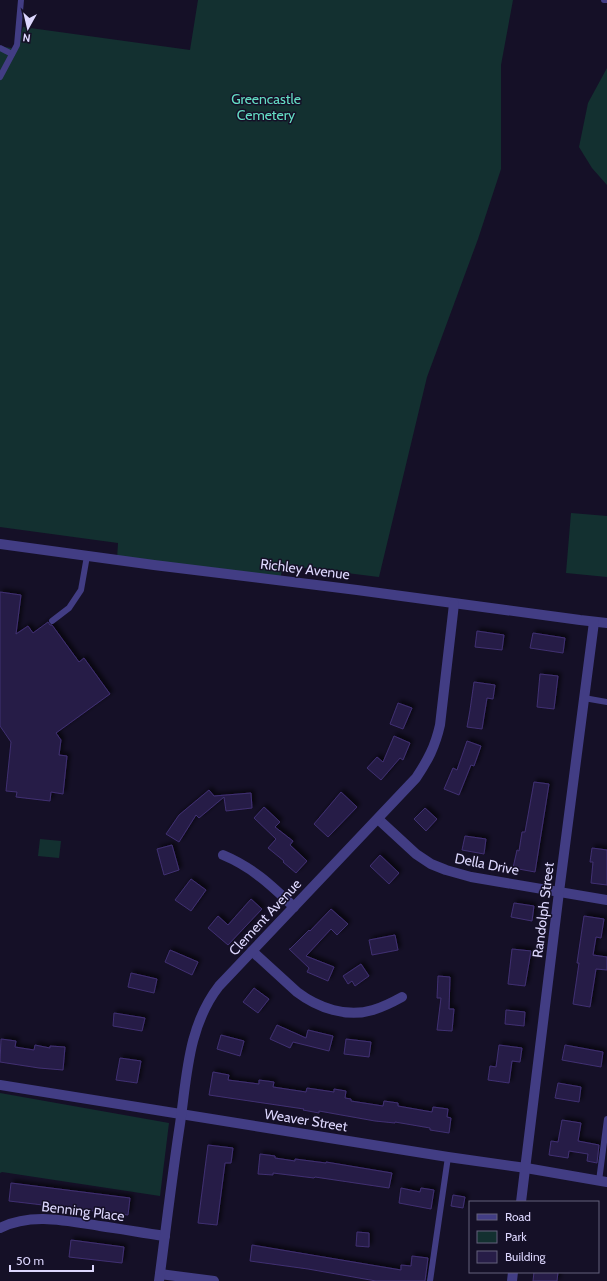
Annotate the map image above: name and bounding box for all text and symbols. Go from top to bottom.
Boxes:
north arrow [8,8,48,48]
text: N [22,30,31,45]
park label: Greencastle Cemetery [231,90,301,124]
street label: Richley Avenue [259,555,351,583]
street label: Della Drive [453,849,521,879]
street label: Randolph Street [528,861,558,959]
street label: Clement Avenue [225,875,305,959]
street label: Weaver Street [263,1105,349,1135]
street label: Benning Place [40,1197,126,1225]
legend [469,1201,599,1273]
text: Road [505,1209,531,1224]
text: Park [505,1229,527,1244]
scale bar [10,1247,93,1273]
text: Building [505,1249,547,1264]
text: 50 m [16,1253,44,1268]

